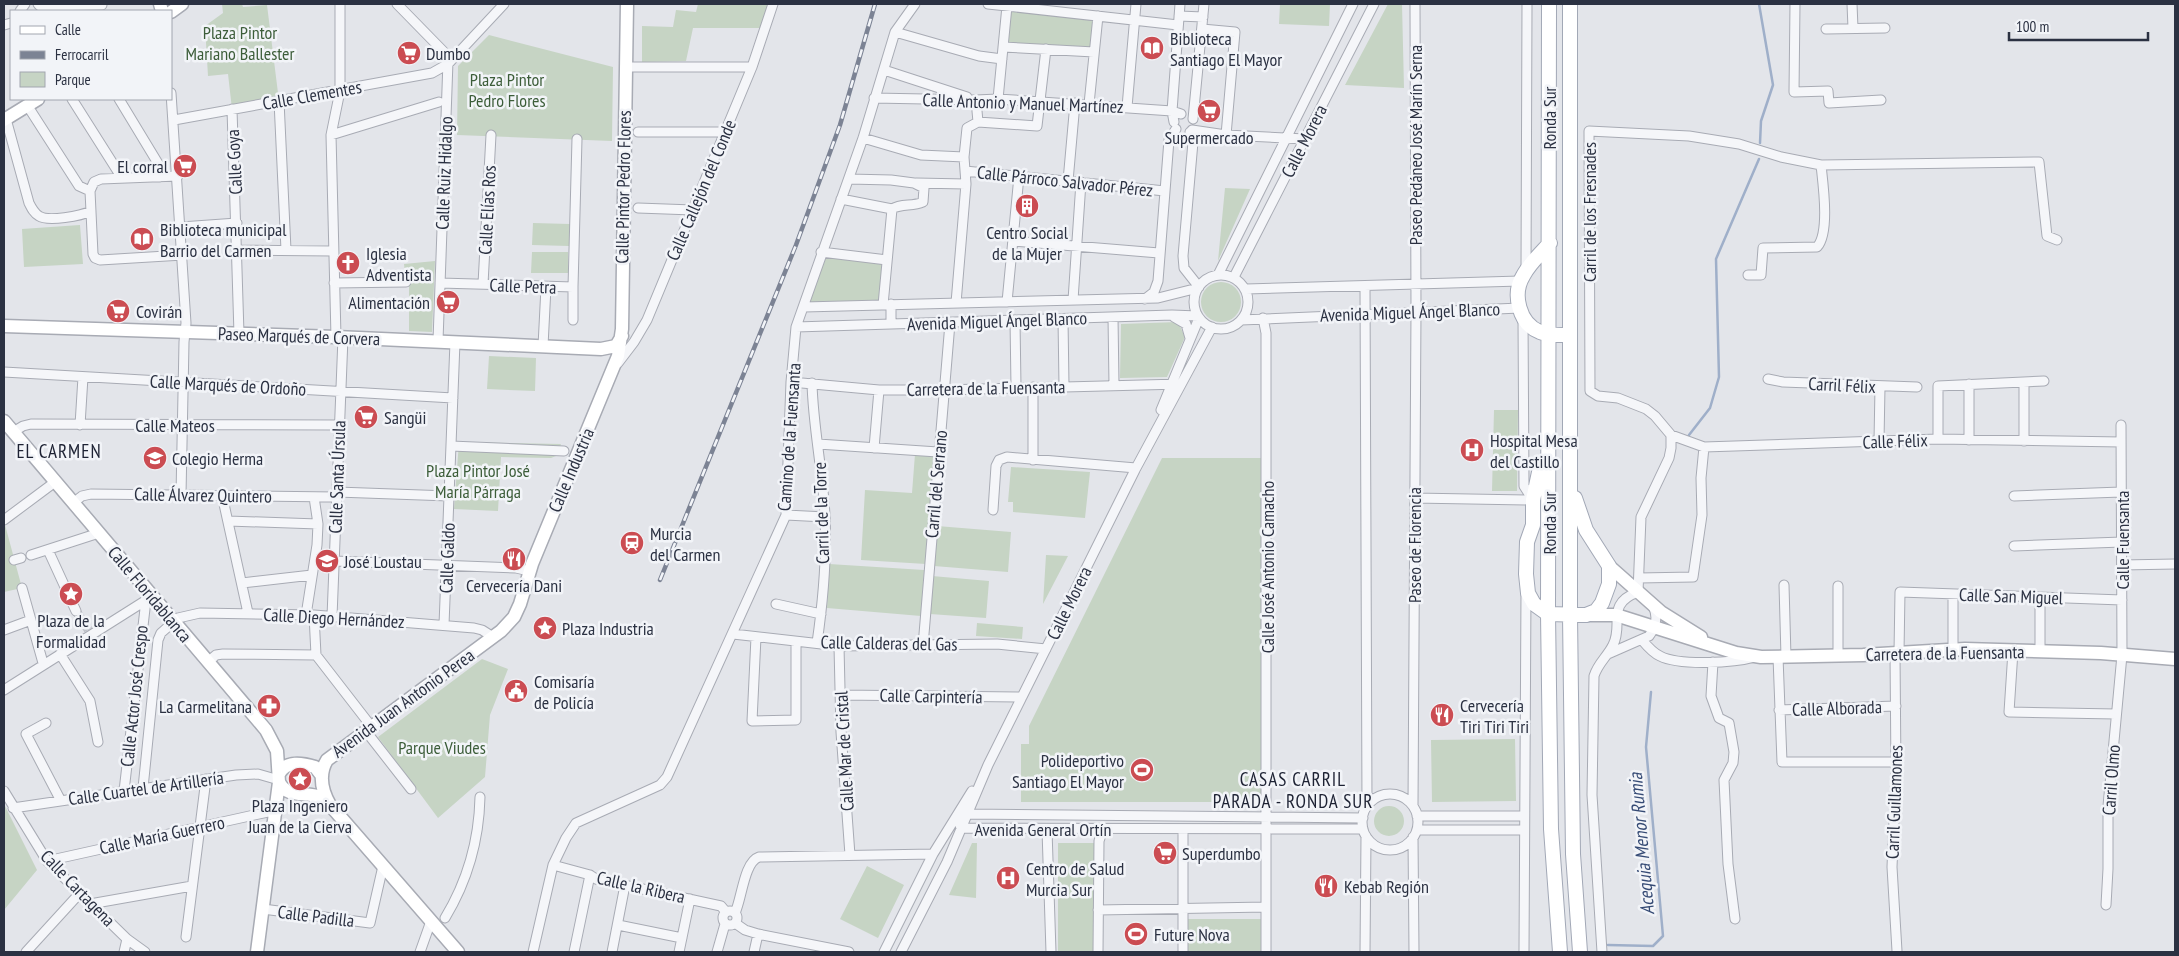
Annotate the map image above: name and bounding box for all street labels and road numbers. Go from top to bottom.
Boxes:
street label: Paseo Pedáneo José Marín Serna [1404,45,1427,245]
street label: Calle Clementes [261,75,363,115]
street label: Ronda Sur [1538,86,1561,149]
street label: Calle Antonio y Manuel Martínez [922,88,1124,118]
street label: Calle Morera [1276,101,1332,181]
street label: Calle Pintor Pedro Flores [610,110,636,264]
street label: Calle Ruiz Hidalgo [431,116,457,230]
street label: Calle Callejón del Conde [661,116,741,264]
street label: Calle Goya [221,129,247,195]
street label: Carril de los Fresnades [1578,142,1601,282]
street label: Calle Párroco Salvador Pérez [976,160,1154,202]
street label: Calle Elías Ros [473,165,501,255]
street label: Calle Petra [489,273,557,299]
street label: Avenida Miguel Ángel Blanco [1320,297,1501,327]
street label: Avenida Miguel Ángel Blanco [907,306,1088,336]
street label: Paseo Marqués de Corvera [217,322,381,350]
street label: Camino de la Fuensanta [772,362,806,512]
street label: Calle Marqués de Ordoño [149,369,307,401]
street label: Carril Félix [1808,372,1877,398]
street label: Carretera de la Fuensanta [906,375,1066,401]
street label: Calle Mateos [135,414,215,437]
street label: Calle Santa Úrsula [324,420,350,534]
street label: Calle Industria [543,424,599,516]
street label: Calle Félix [1862,428,1929,454]
street label: Carril del Serrano [920,429,952,539]
street label: Carril de la Torre [808,462,834,564]
street label: Calle José Antonio Camacho [1256,481,1279,653]
street label: Calle Álvarez Quintero [134,482,272,508]
street label: Paseo de Florencia [1403,487,1426,603]
street label: Ronda Sur [1538,491,1561,554]
street label: Calle Fuensanta [2111,491,2134,589]
street label: Calle Galdo [434,522,460,594]
street label: Calle Floridablanca [103,541,197,647]
street label: Calle Morera [1041,563,1097,643]
street label: Calle San Miguel [1959,583,2064,609]
street label: Calle Diego Hernández [263,603,405,633]
street label: Calle Actor José Crespo [115,624,153,768]
street label: Calle Calderas del Gas [820,630,958,656]
street label: Carretera de la Fuensanta [1865,640,2025,666]
street label: Avenida Juan Antonio Perea [327,644,479,762]
street label: Calle Carpintería [879,684,983,708]
street label: Calle Mar de Cristal [829,689,859,812]
street label: Calle Alborada [1792,695,1882,721]
street label: Carril Olmo [2097,744,2125,816]
street label: Carril Guillamones [1881,745,1907,859]
street label: Calle Cuartel de Artillería [67,766,225,810]
street label: Calle María Guerrero [97,810,227,860]
street label: Avenida General Ortín [975,818,1111,841]
street label: Calle Cartagena [36,845,120,931]
street label: Calle la Ribera [595,866,687,908]
street label: Calle Padilla [276,900,356,932]

